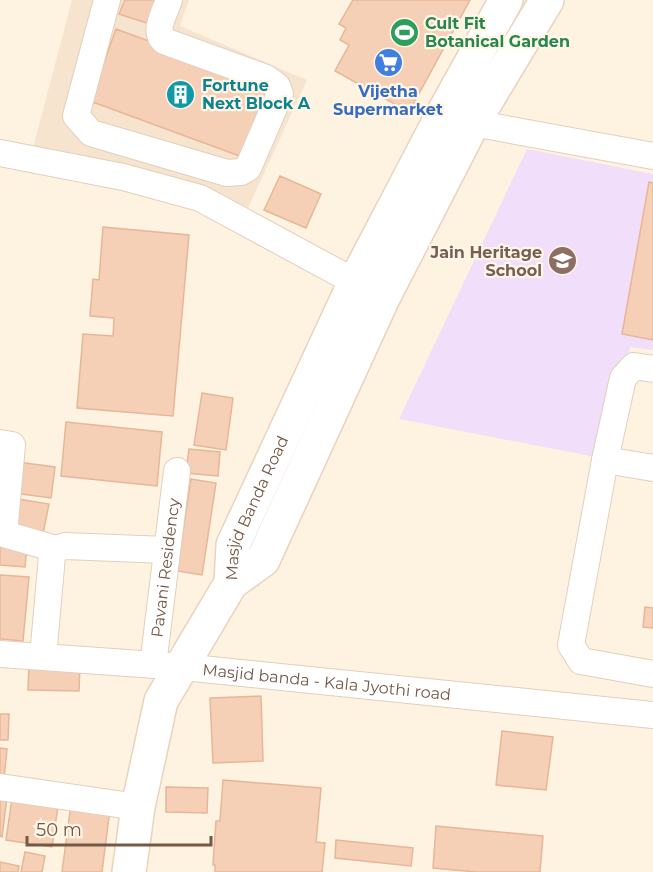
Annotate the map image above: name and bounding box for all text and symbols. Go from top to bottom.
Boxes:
place label: Cult Fit Botanical Garden [425,14,570,51]
sports icon: Cult Fit Botanical Garden [388,16,420,48]
supermarket icon: Vijetha Supermarket [372,47,404,79]
place label: Fortune Next Block A [202,76,311,113]
building icon: Fortune Next Block A [165,78,197,110]
place label: Vijetha Supermarket [333,82,443,119]
place label: Jain Heritage School [429,243,542,280]
school or university icon: Jain Heritage School [547,245,579,277]
street label: Masjid Banda Road [222,433,292,581]
street label: Pavani Residency [148,497,184,638]
street label: Masjid banda - Kala Jyothi road [202,660,452,704]
scale bar [27,809,212,847]
text: 50 m [36,819,82,841]

